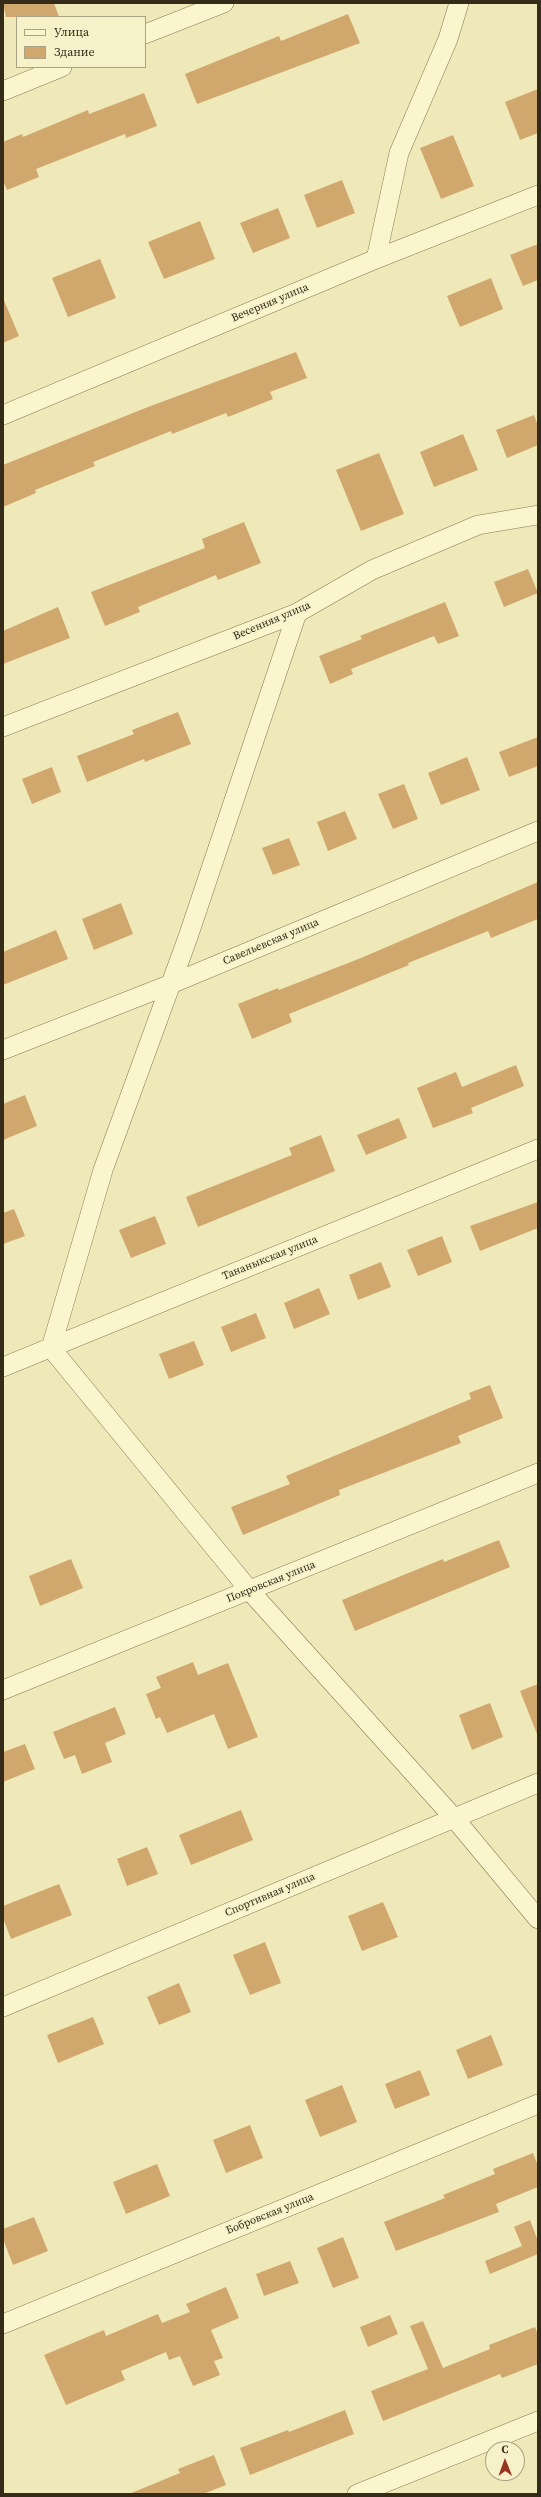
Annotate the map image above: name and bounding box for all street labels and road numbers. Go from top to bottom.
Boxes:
street label: Вечерняя улица [229,281,311,325]
street label: Весенняя улица [231,599,313,643]
street label: Савельевская улица [221,916,321,968]
street label: Тананыкская улица [220,1233,320,1283]
street label: Покровская улица [225,1558,317,1606]
street label: Спортивная улица [223,1870,317,1920]
street label: Бобровская улица [224,2190,316,2238]

